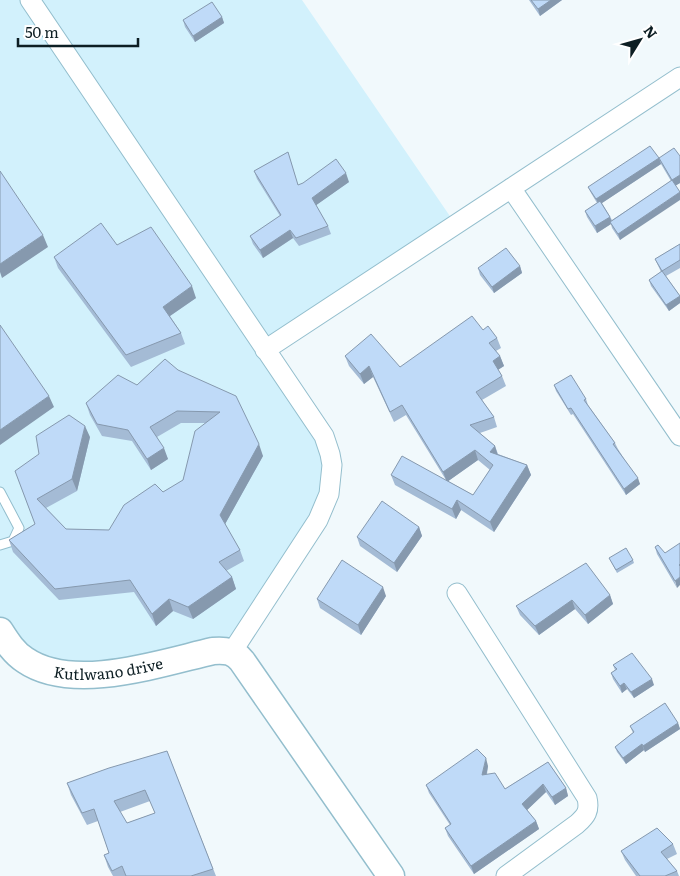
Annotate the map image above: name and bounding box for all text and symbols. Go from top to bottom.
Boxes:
scale bar [18,15,138,47]
north arrow [615,15,665,65]
text: 50 m [25,20,59,43]
text: N [640,21,663,42]
street label: Kutlwano drive [52,651,165,685]

